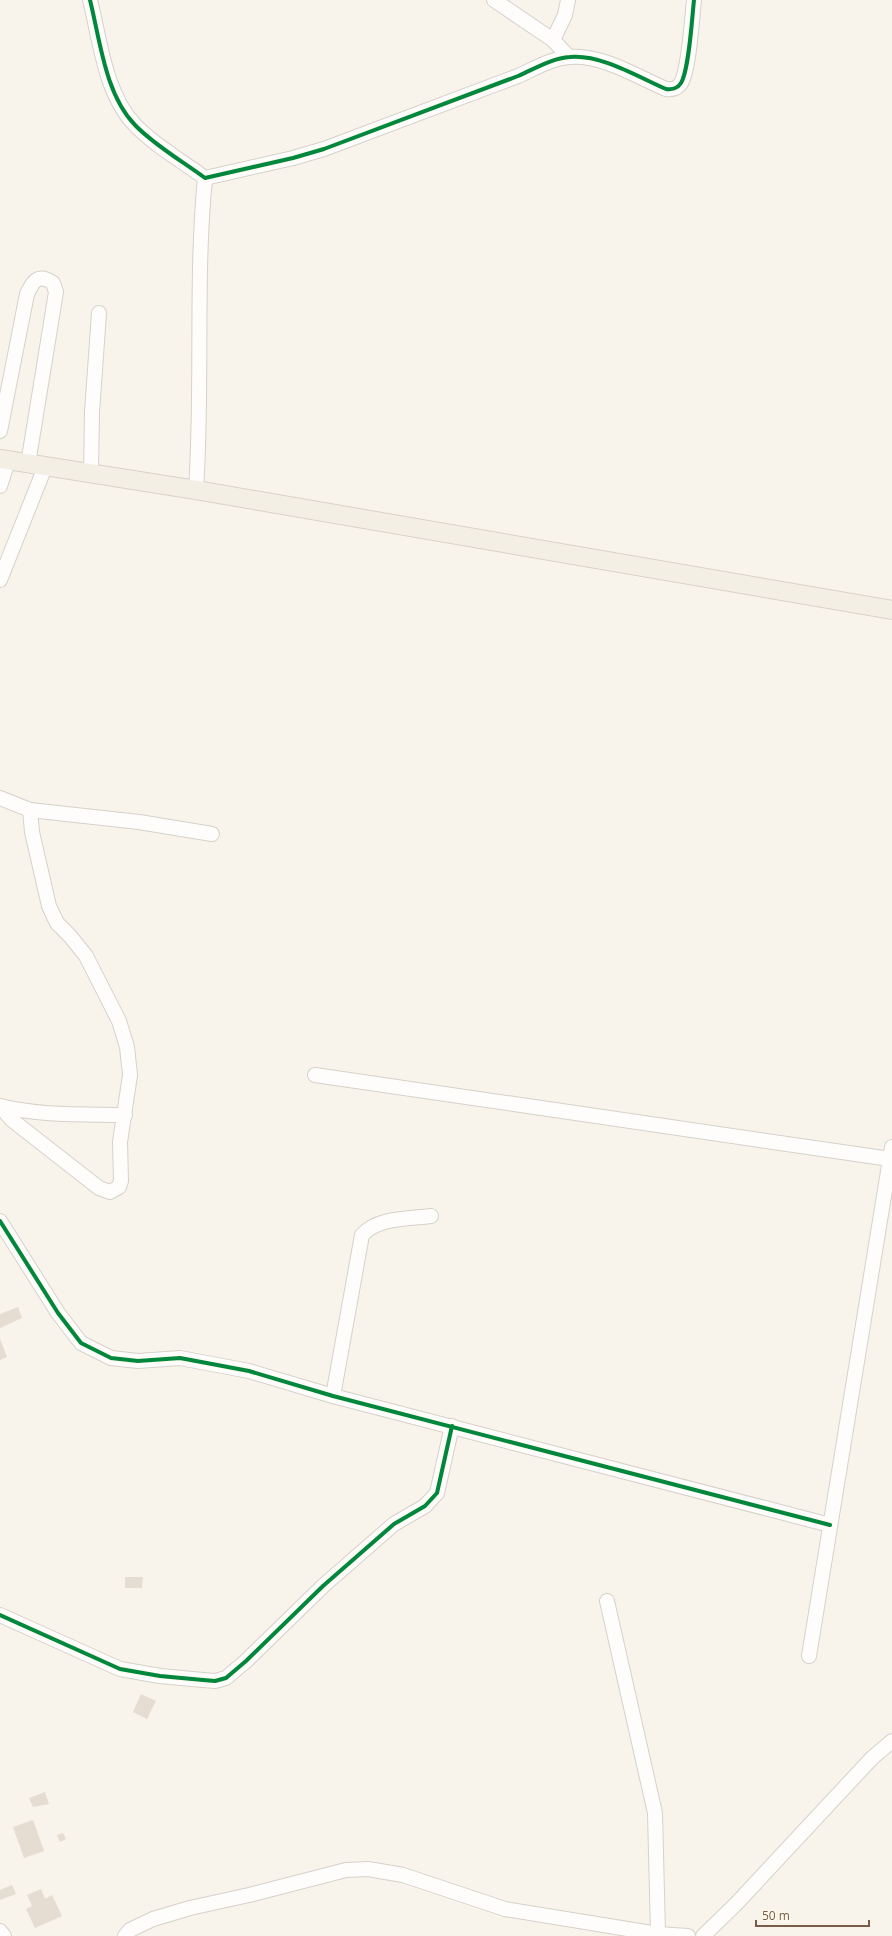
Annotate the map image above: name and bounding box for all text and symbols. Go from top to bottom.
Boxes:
scale bar [756,1902,869,1928]
text: 50 m [762,1907,790,1924]

